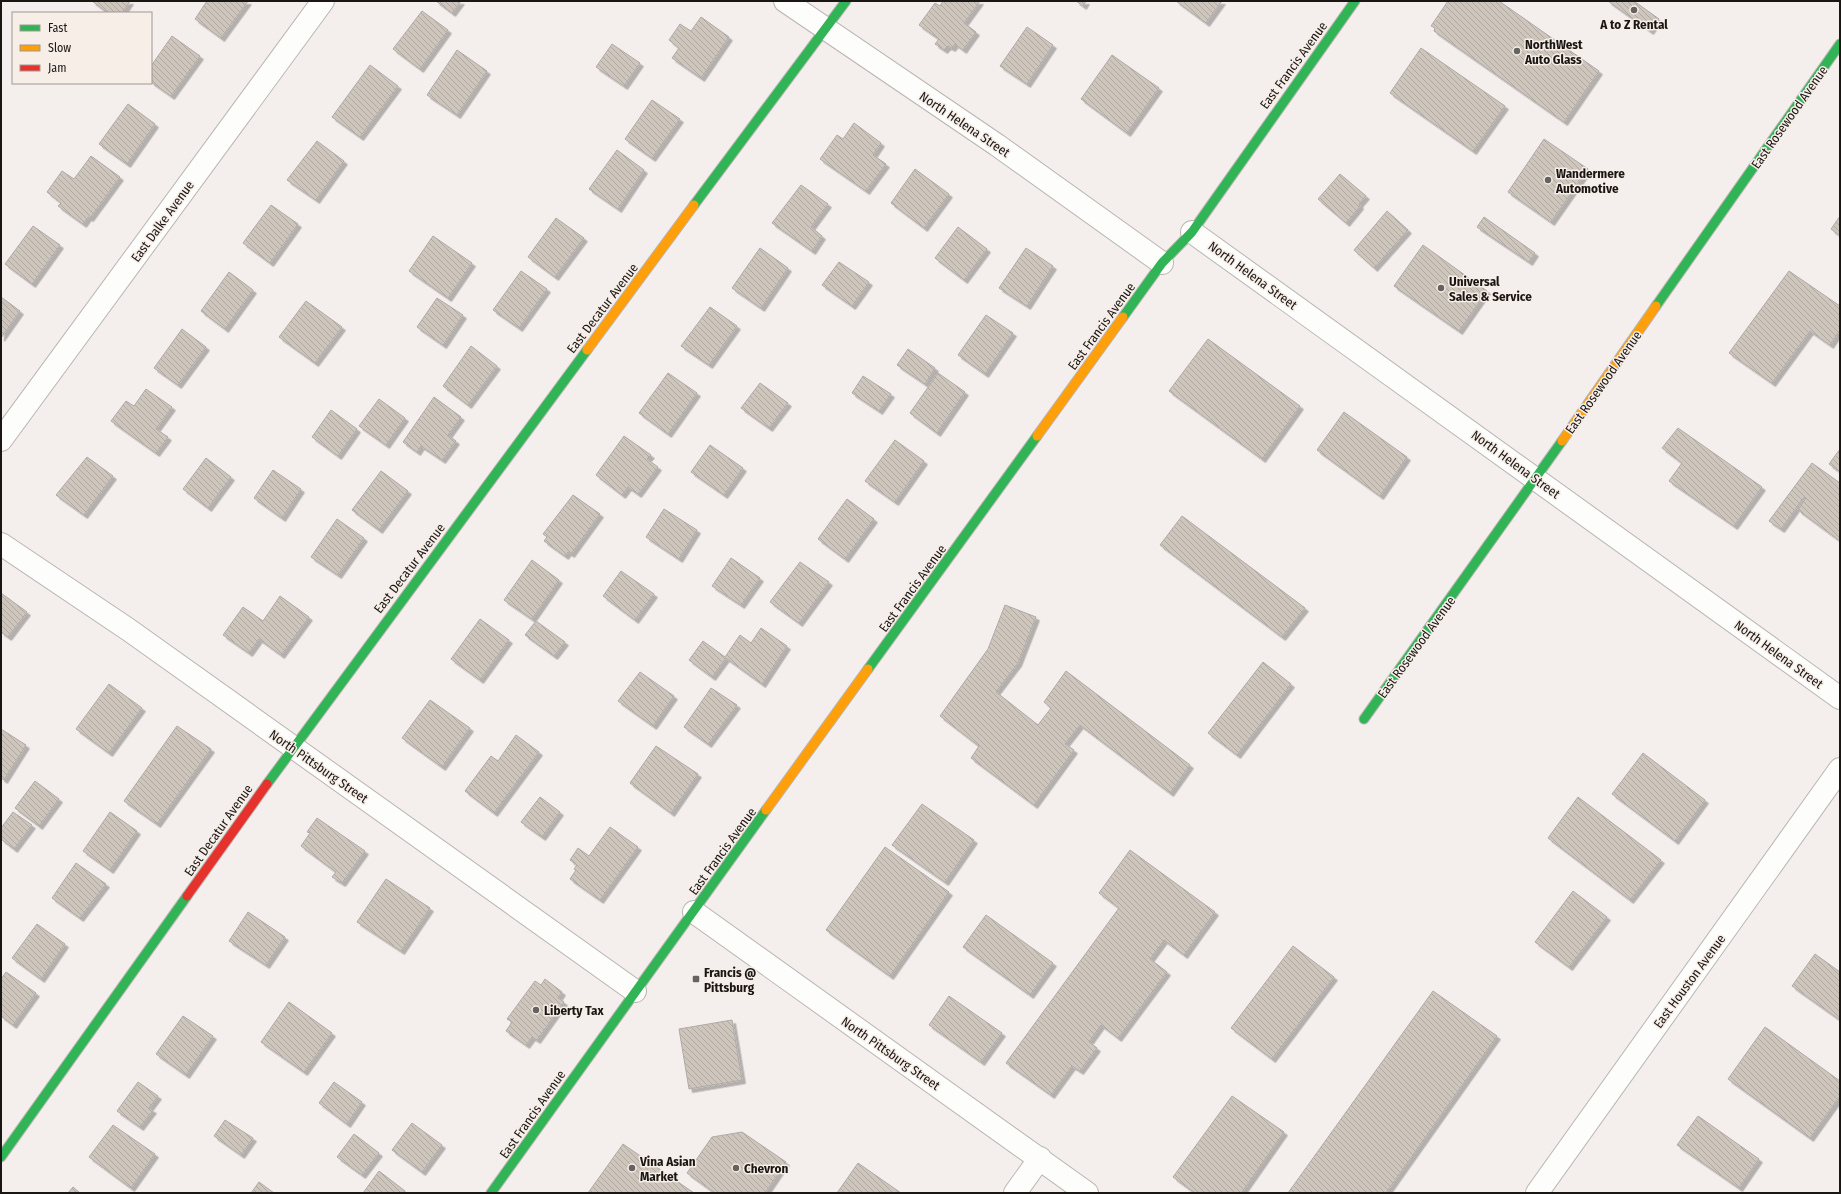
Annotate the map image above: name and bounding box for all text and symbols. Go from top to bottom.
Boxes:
marker: A to Z Rental [1629,5,1639,15]
legend [12,12,152,84]
place label: A to Z Rental [1599,17,1668,32]
street label: East Francis Avenue [1257,19,1330,112]
text: Fast [48,21,67,35]
place label: NorthWest Auto Glass [1524,37,1583,67]
text: Slow [48,41,71,55]
marker: NorthWest Auto Glass [1512,46,1522,56]
text: Jam [48,61,66,75]
street label: East Rosewood Avenue [1748,63,1831,172]
street label: North Helena Street [917,89,1013,161]
place label: Wandermere Automotive [1555,166,1625,196]
marker: Wandermere Automotive [1543,175,1553,185]
street label: East Dalke Avenue [128,178,197,265]
street label: North Helena Street [1206,238,1300,313]
street label: East Decatur Avenue [564,260,641,356]
place label: Universal Sales & Service [1449,274,1532,304]
street label: East Francis Avenue [1065,280,1138,373]
marker: Universal Sales & Service [1436,283,1446,293]
street label: East Rosewood Avenue [1562,328,1645,437]
street label: North Helena Street [1469,427,1563,502]
street label: East Decatur Avenue [371,520,448,616]
street label: East Francis Avenue [876,542,949,635]
street label: East Rosewood Avenue [1374,594,1458,701]
street label: North Helena Street [1732,617,1826,692]
street label: North Pittsburg Street [267,727,371,806]
street label: East Decatur Avenue [181,782,256,879]
street label: East Francis Avenue [686,805,759,898]
street label: East Houston Avenue [1650,932,1728,1031]
place label: Francis @ Pittsburg [704,965,756,995]
marker: Francis @ Pittsburg [691,974,701,984]
place label: Liberty Tax [544,1003,604,1018]
marker: Liberty Tax [531,1005,541,1015]
street label: North Pittsburg Street [839,1014,943,1093]
street label: East Francis Avenue [496,1067,568,1161]
place label: Vina Asian Market [639,1154,696,1184]
place label: Chevron [744,1161,788,1176]
marker: Vina Asian Market [627,1163,637,1173]
marker: Chevron [731,1163,741,1173]

